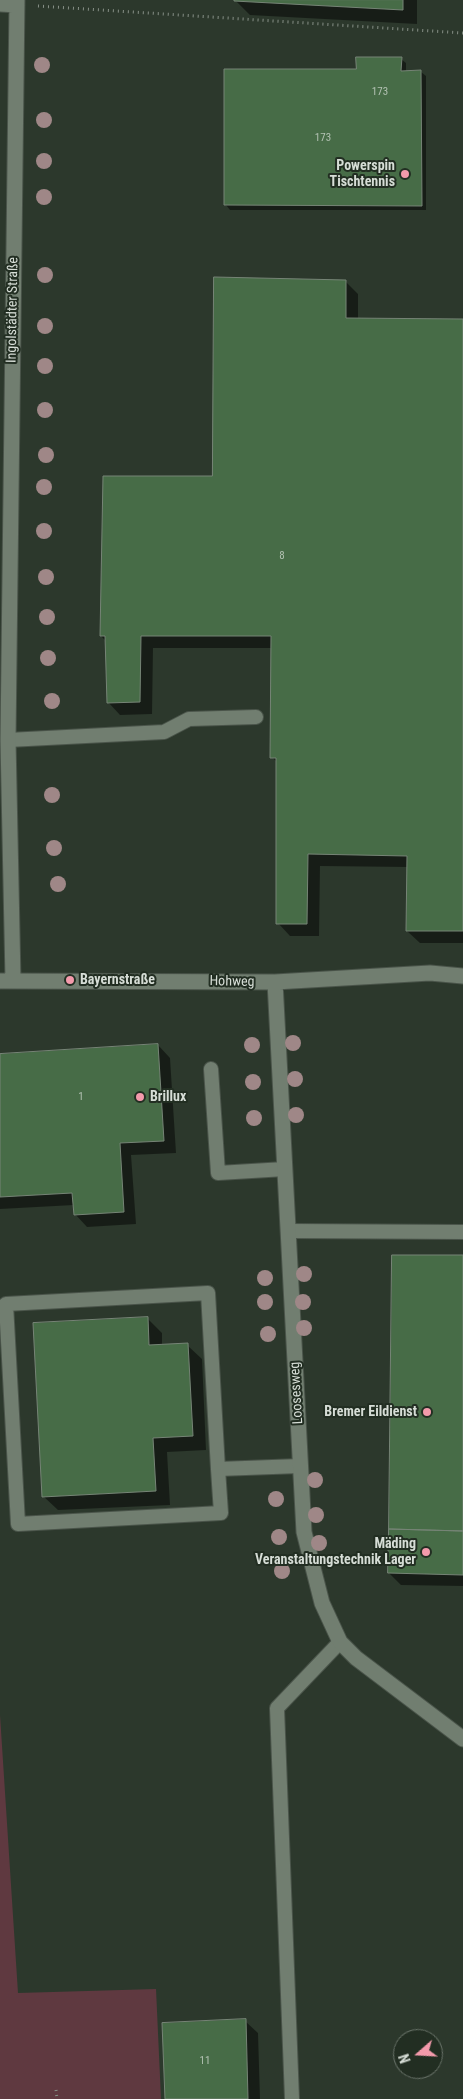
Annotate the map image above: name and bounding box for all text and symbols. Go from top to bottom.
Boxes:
house number: 173 [372,85,388,99]
house number: 173 [315,131,331,145]
place label: Powerspin Tischtennis [330,158,395,190]
marker: Powerspin Tischtennis [399,168,411,180]
street label: Ingolstädter Straße [4,257,22,363]
house number: 8 [279,549,285,563]
place label: Bayernstraße [80,972,155,988]
street label: Hohweg [209,973,255,991]
marker: Bayernstraße [64,974,76,986]
place label: Brillux [150,1089,186,1105]
house number: 1 [78,1090,84,1104]
marker: Brillux [134,1091,146,1103]
street label: Loosesweg [287,1361,307,1425]
place label: Bremer Eildienst [324,1404,417,1420]
marker: Bremer Eildienst [421,1406,433,1418]
place label: Mäding Veranstaltungstechnik Lager [255,1536,416,1568]
marker: Mäding Veranstaltungstechnik Lager [420,1546,432,1558]
north arrow [393,2029,443,2079]
text: N [396,2052,414,2065]
house number: 11 [200,2054,210,2068]

